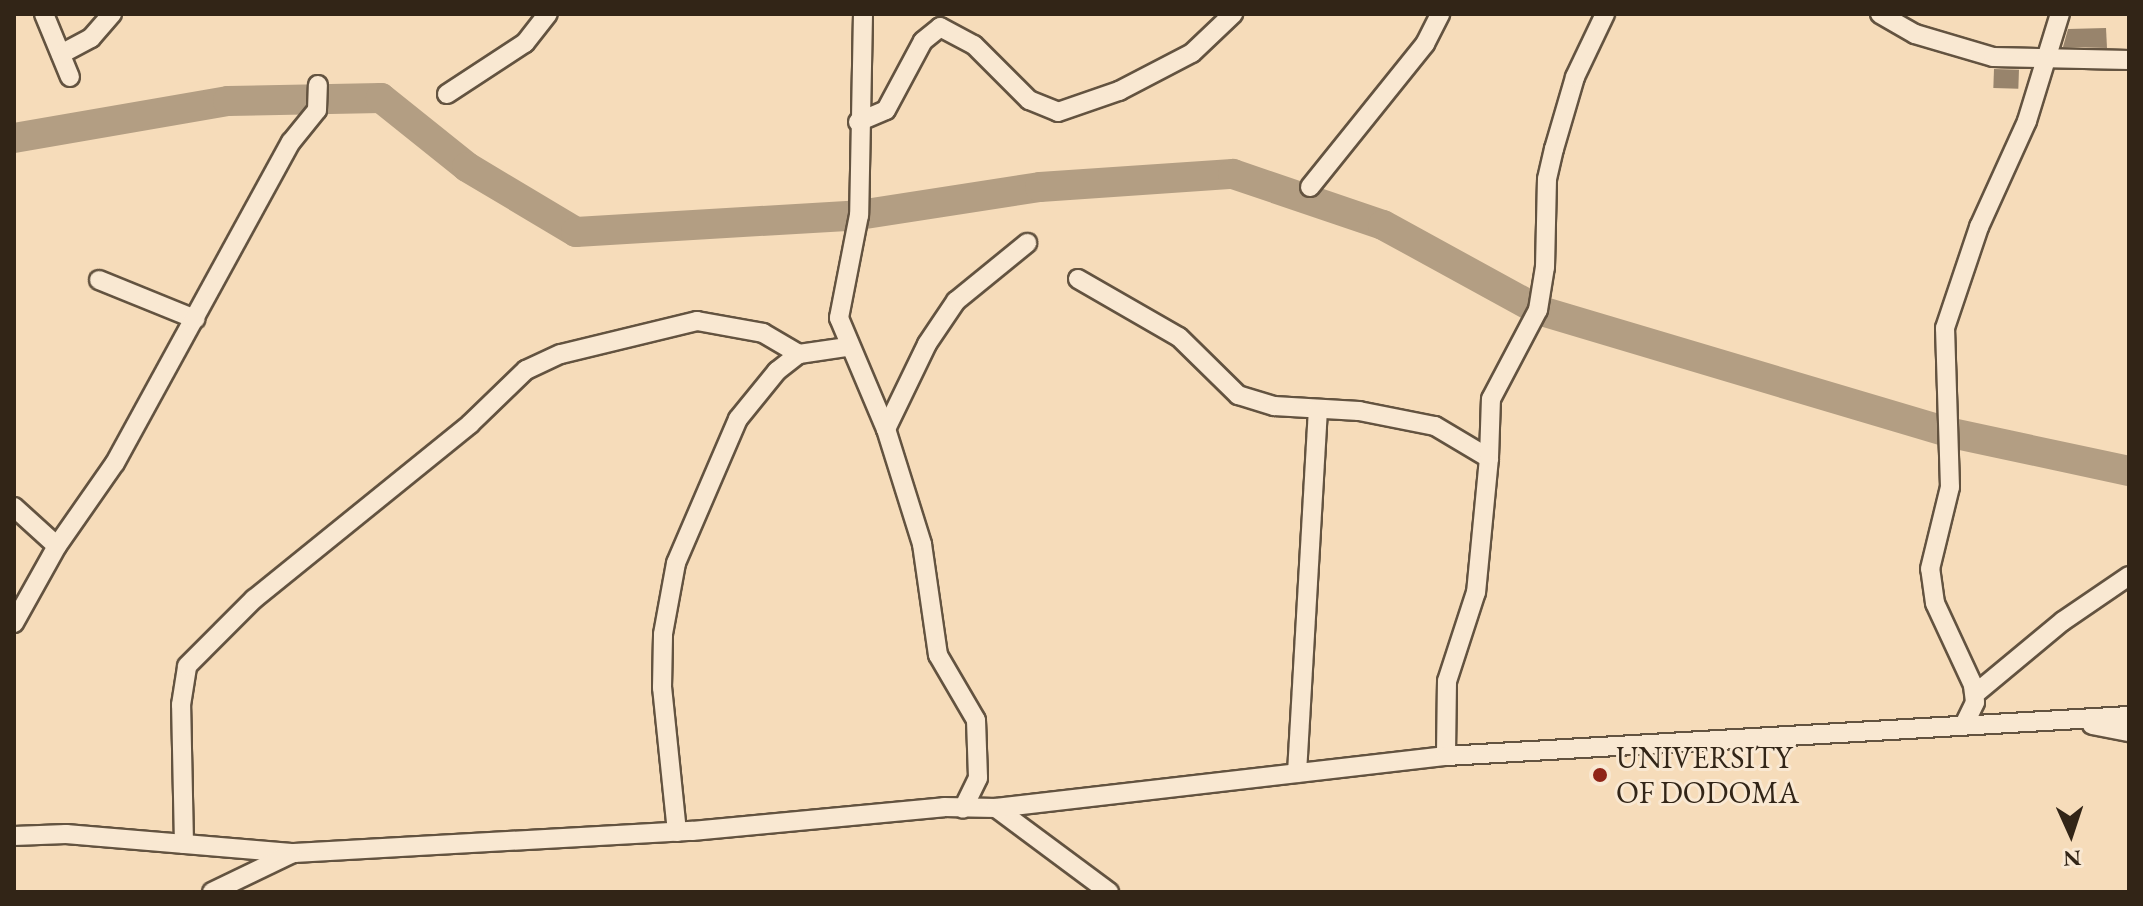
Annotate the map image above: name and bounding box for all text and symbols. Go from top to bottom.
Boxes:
place label: UNIVERSITY OF DODOMA [1616,740,1799,810]
marker: UNIVERSITY OF DODOMA [1591,766,1609,784]
north arrow [2031,794,2111,874]
text: N [2063,844,2082,873]

